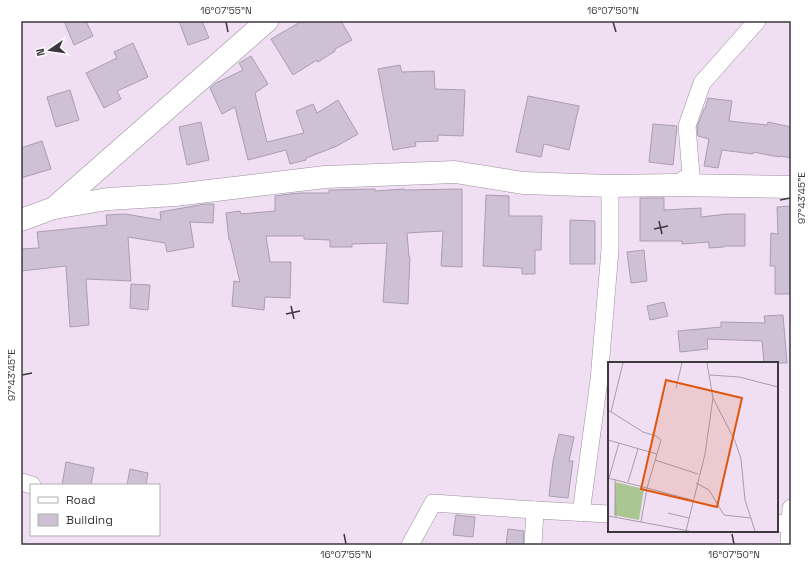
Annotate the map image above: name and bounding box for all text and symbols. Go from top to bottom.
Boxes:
text: 16°07'55"N [200,4,252,17]
text: 16°07'50"N [587,4,639,17]
north arrow [30,30,70,70]
text: N [33,47,48,57]
text: 97°43'45"E [795,172,808,224]
text: 97°43'45"E [5,349,18,401]
inset map [608,362,778,532]
legend [30,484,160,536]
text: Road [66,492,95,508]
text: Building [66,512,113,528]
text: 16°07'55"N [320,548,372,561]
text: 16°07'50"N [708,548,760,561]

